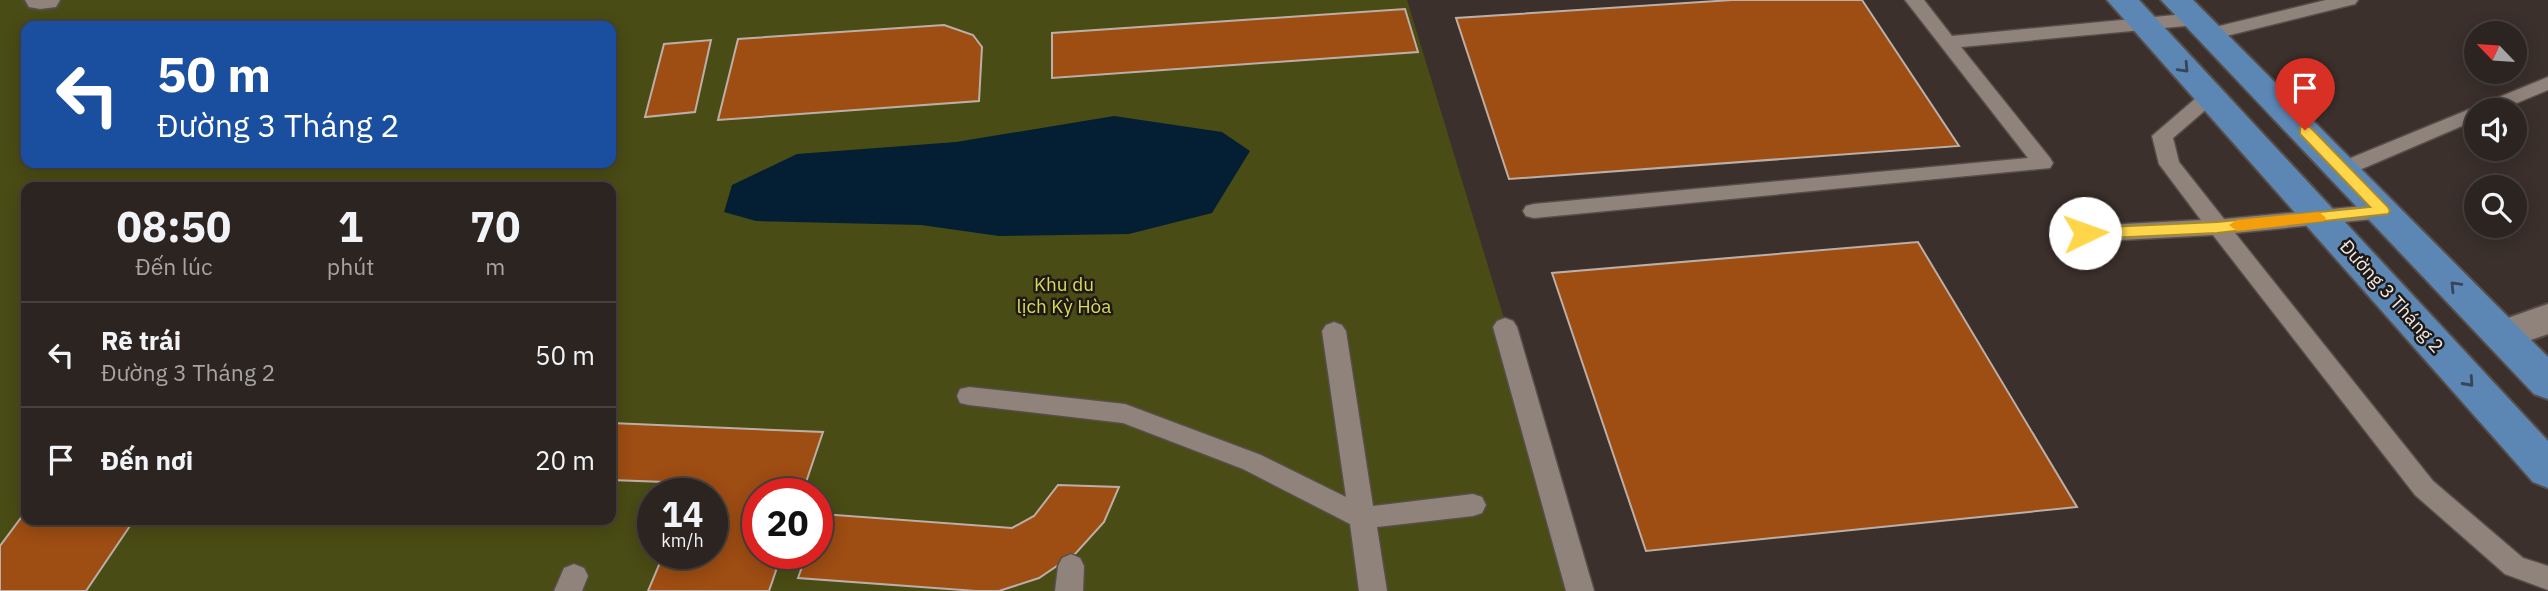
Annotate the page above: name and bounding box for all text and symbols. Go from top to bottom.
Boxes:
north arrow [2464,21,2527,84]
map controls [2464,21,2527,238]
text: 50 m [157,42,271,105]
icon: left [42,49,133,140]
pin [2275,58,2335,130]
one-way arrow [2176,60,2189,73]
icon: arrive [2286,69,2324,107]
button: sound [2464,98,2527,161]
text: Đường 3 Tháng 2 [157,104,399,146]
button: search [2464,175,2527,238]
position arrow [2048,196,2122,270]
text: 08:50 [117,199,231,254]
text: 1 [338,199,363,254]
text: 70 [470,199,520,254]
street label: Đường 3 Tháng 2 [2335,234,2449,358]
text: Đến lúc [135,251,213,281]
text: phút [327,251,374,281]
text: m [485,251,505,281]
park label: Khu du lịch Kỳ Hòa [1017,272,1111,318]
one-way arrow [2450,281,2463,294]
text: Rẽ trái [101,323,181,357]
icon: left [42,336,80,374]
text: 50 m [535,338,595,372]
text: Đường 3 Tháng 2 [101,357,275,387]
one-way arrow [2461,374,2473,387]
icon: arrive [42,441,80,479]
text: Đến nơi [101,443,193,477]
text: 20 m [535,443,595,477]
speed limit sign: 20 [742,478,833,569]
text: 14 [661,491,704,537]
text: km/h [661,529,704,552]

